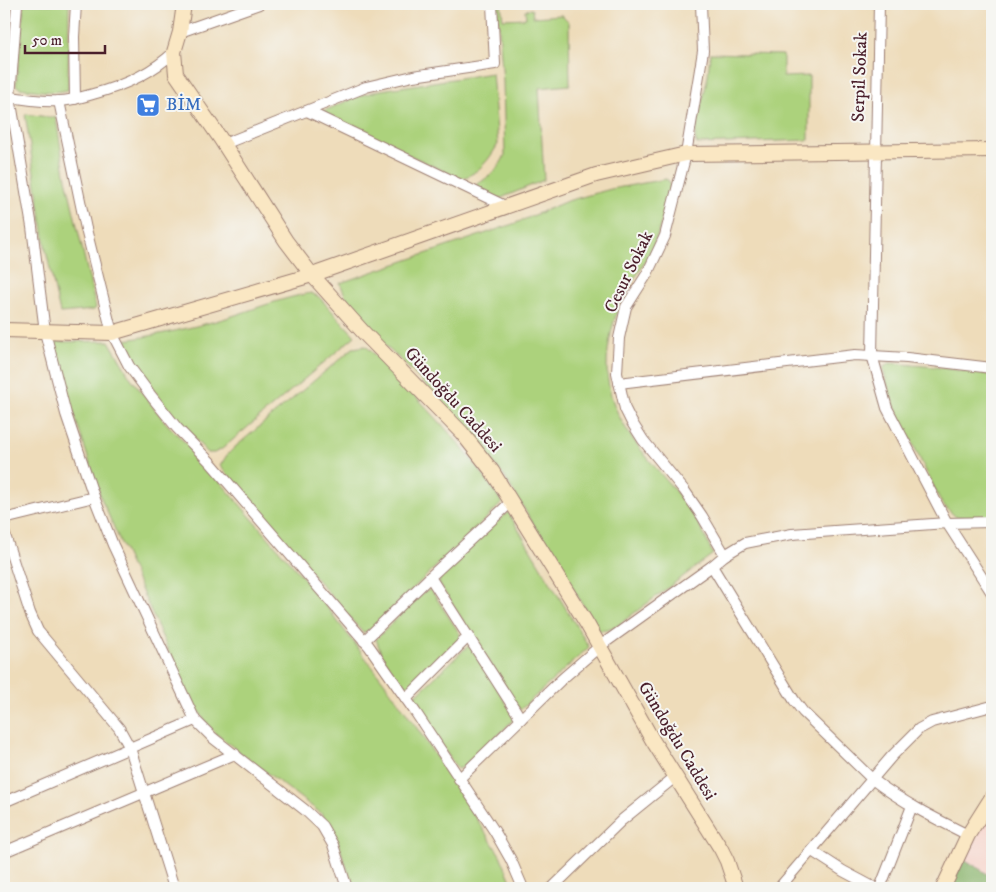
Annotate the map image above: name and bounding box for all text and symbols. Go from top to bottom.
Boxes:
scale bar [25,22,105,54]
text: 50 m [32,31,62,50]
street label: Serpil Sokak [847,31,873,122]
supermarket icon: BİM [135,92,161,118]
place label: BİM [166,93,201,116]
street label: Cesur Sokak [600,227,658,317]
street label: Gündoğdu Caddesi [400,343,506,457]
street label: Gündoğdu Caddesi [633,678,721,804]

